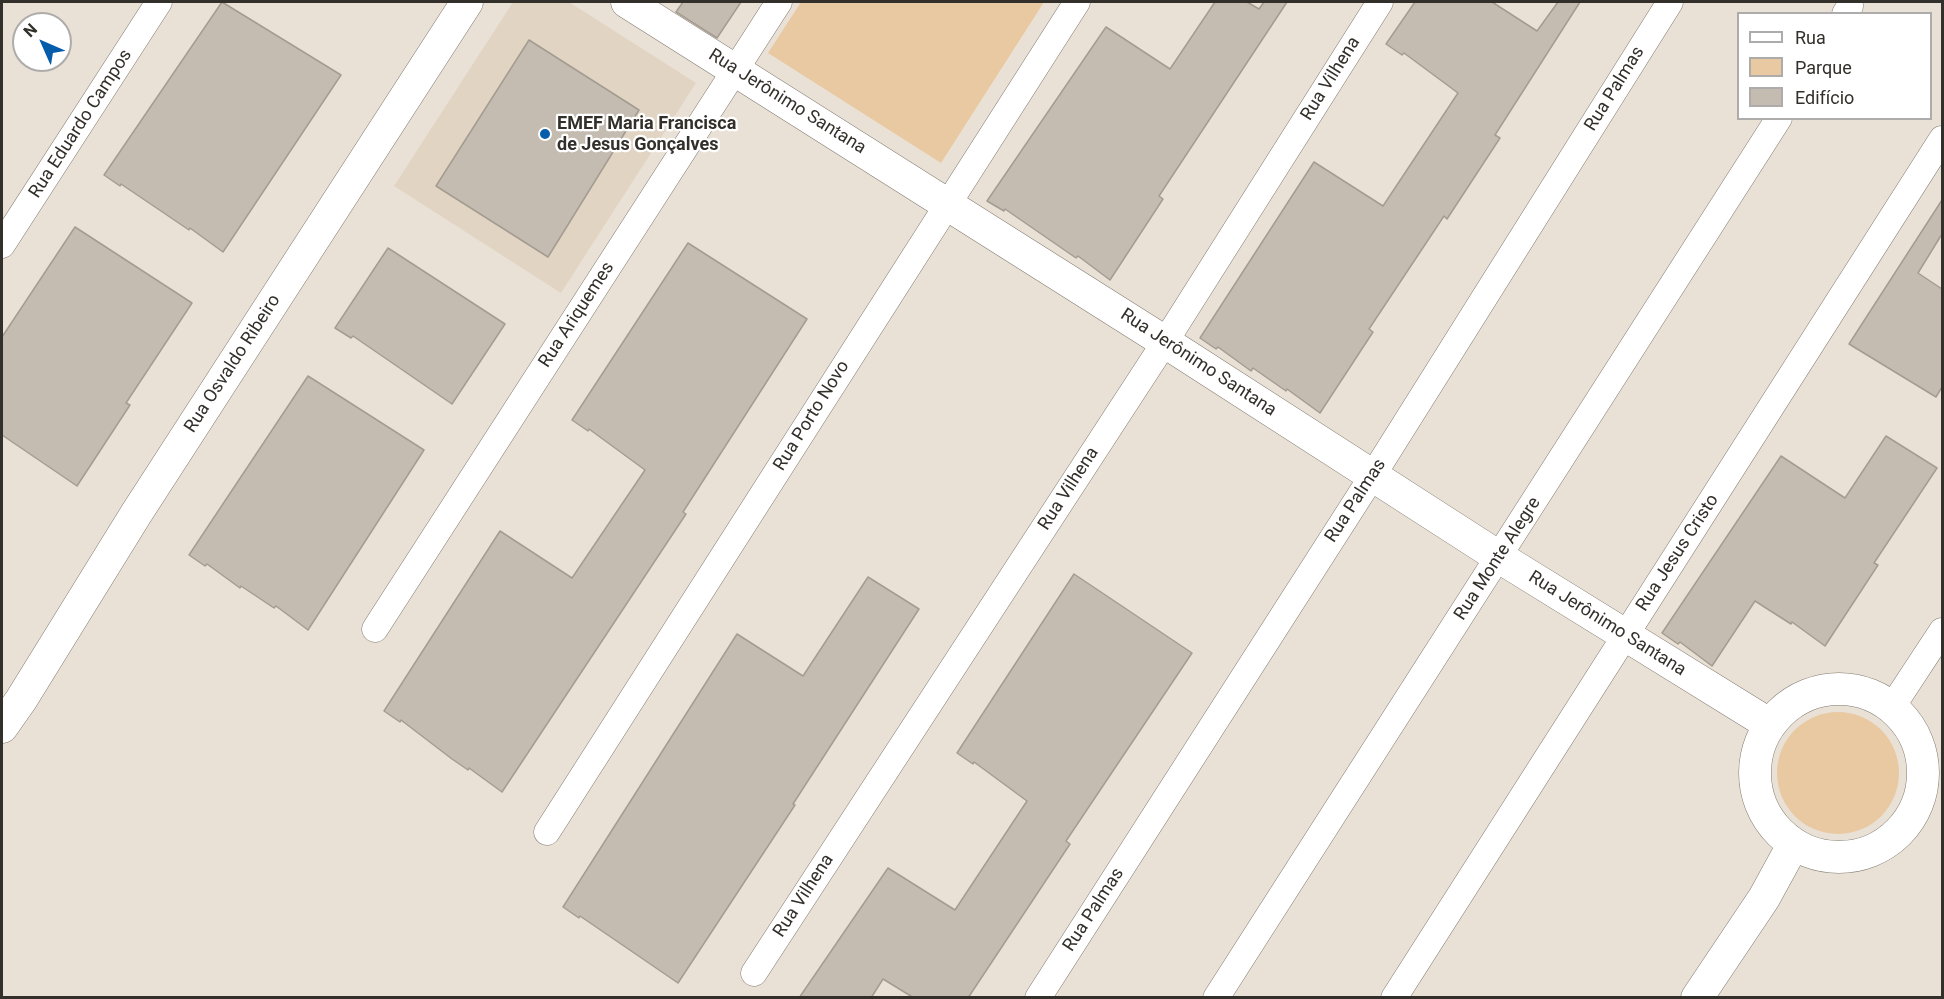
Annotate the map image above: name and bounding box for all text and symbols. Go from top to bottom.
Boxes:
north arrow [12,12,72,72]
legend [1737,12,1932,120]
text: N [20,20,41,41]
text: Rua [1795,27,1826,48]
street label: Rua Vilhena [1297,33,1365,125]
street label: Rua Palmas [1581,43,1649,135]
street label: Rua Jerônimo Santana [704,45,870,159]
street label: Rua Eduardo Campos [25,46,137,202]
text: Parque [1795,57,1852,78]
text: Edifício [1795,87,1854,108]
place label: EMEF Maria Francisca de Jesus Gonçalves [557,113,736,156]
marker: EMEF Maria Francisca de Jesus Gonçalves [538,127,552,141]
street label: Rua Ariquemes [535,258,619,372]
street label: Rua Osvaldo Ribeiro [180,291,286,437]
street label: Rua Jerônimo Santana [1116,304,1280,422]
street label: Rua Porto Novo [770,357,854,475]
street label: Rua Vilhena [1034,443,1104,535]
street label: Rua Palmas [1321,455,1391,547]
street label: Rua Jesus Cristo [1632,490,1724,616]
street label: Rua Monte Alegre [1450,493,1546,625]
street label: Rua Jerônimo Santana [1524,567,1690,681]
street label: Rua Vilhena [769,850,839,942]
street label: Rua Palmas [1059,864,1129,956]

